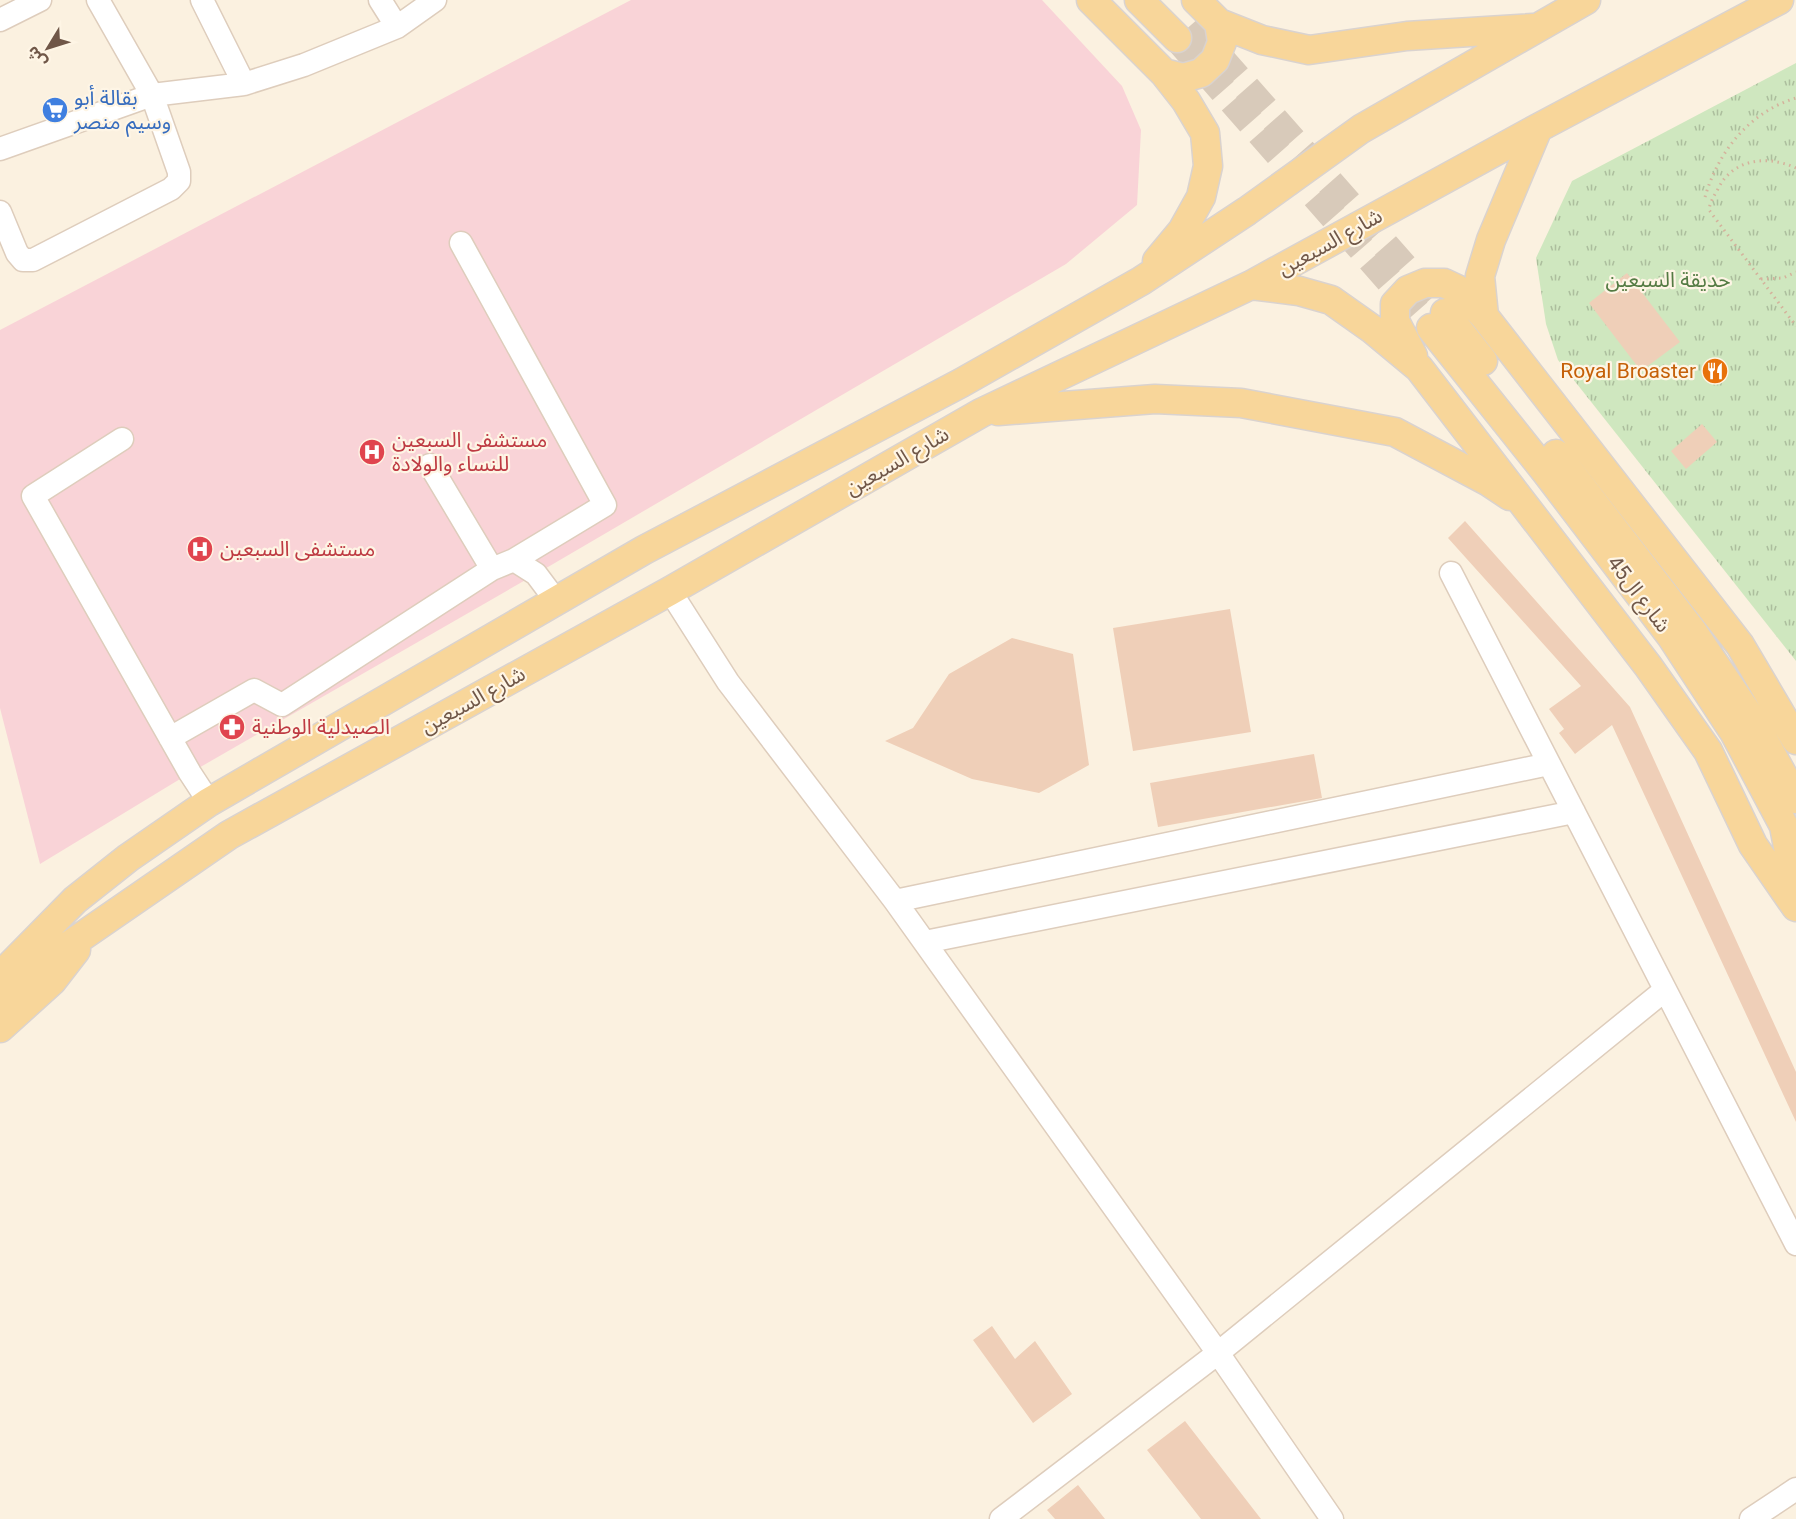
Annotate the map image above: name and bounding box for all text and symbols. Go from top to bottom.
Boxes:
north arrow [18,18,78,78]
text: ش [22,42,51,71]
place label: بقالة أبو وسيم منصر [73,85,171,137]
supermarket icon: بقالة أبو وسيم منصر [40,95,70,125]
street label: شارع السبعين [1274,203,1388,283]
park label: حديقة السبعين [1605,268,1731,292]
restaurant icon: Royal Broaster [1700,356,1730,386]
place label: Royal Broaster [1560,359,1696,383]
street label: شارع السبعين [841,422,955,503]
place label: مستشفى السبعين للنساء والولادة [392,428,547,476]
hospital icon: مستشفى السبعين للنساء والولادة [357,437,387,467]
hospital icon: مستشفى السبعين [185,534,215,564]
place label: مستشفى السبعين [220,537,375,561]
street label: شارع ال45 [1600,551,1675,639]
street label: شارع السبعين [417,661,531,741]
pharmacy icon: الصيدلية الوطنية [217,712,247,742]
place label: الصيدلية الوطنية [252,715,390,739]

